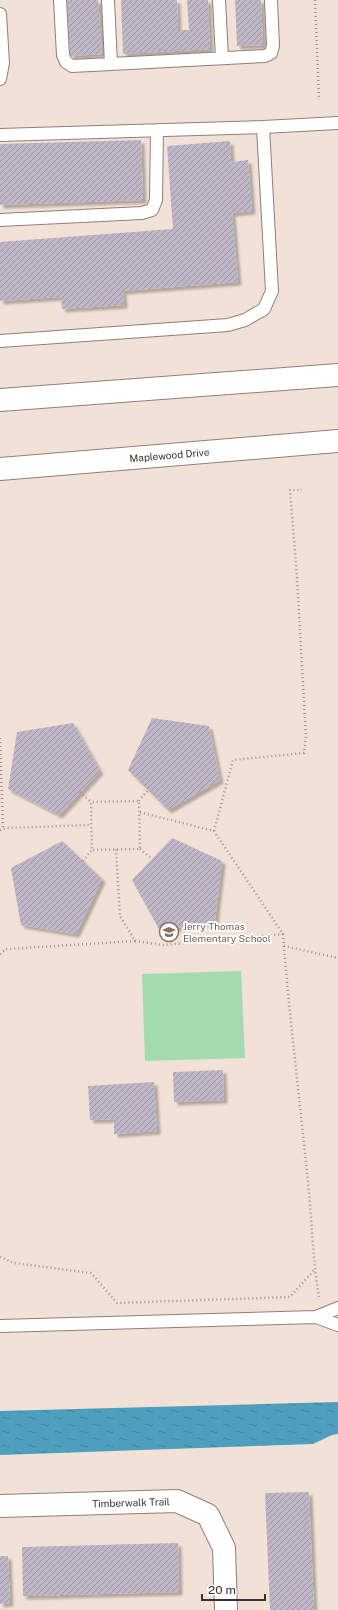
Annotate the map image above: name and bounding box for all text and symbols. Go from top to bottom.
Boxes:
street label: Maplewood Drive [129,446,210,464]
place label: Jerry Thomas Elementary School [183,920,271,944]
school or university icon: Jerry Thomas Elementary School [158,921,180,943]
street label: Timberwalk Trail [92,1495,170,1509]
scale bar [202,1576,265,1602]
text: 20 m [208,1583,236,1597]

